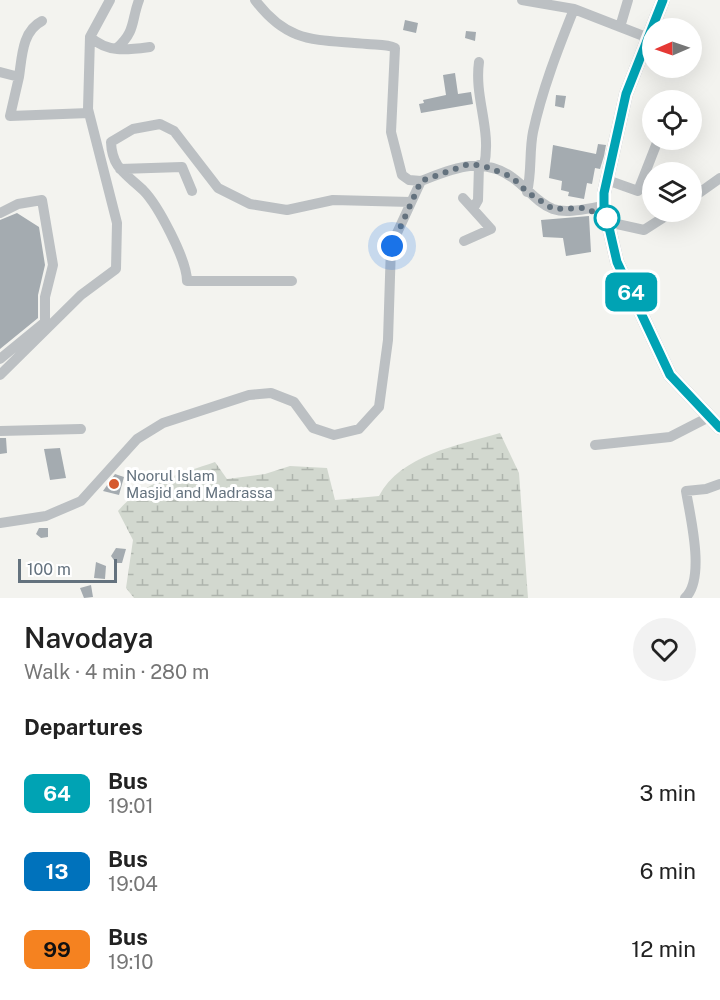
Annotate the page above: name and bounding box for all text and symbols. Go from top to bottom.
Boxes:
north arrow [642,18,702,78]
map controls [642,18,702,222]
button: locate [642,90,702,150]
button: layers [642,162,702,222]
unlabelled marker [594,205,620,231]
your location [377,231,407,261]
line badge: 64 [604,272,658,312]
text: 64 [617,280,645,305]
place label: Noorul Islam Masjid and Madrassa [126,467,273,501]
marker: Noorul Islam Masjid and Madrassa [107,477,121,491]
scale bar [18,556,117,584]
text: 100 m [27,560,71,579]
button: heart [633,618,696,681]
text: Navodaya [24,621,153,654]
text: Walk · 4 min · 280 m [24,660,209,684]
text: Departures [24,714,143,740]
text: Bus [108,768,148,794]
text: 3 min [639,780,696,806]
text: 64 [43,781,71,806]
text: 19:01 [108,794,154,818]
text: Bus [108,846,148,872]
text: 6 min [640,858,696,884]
text: 13 [46,859,68,884]
text: 19:04 [108,872,158,896]
text: Bus [108,924,148,950]
text: 12 min [631,936,696,962]
text: 99 [43,937,71,962]
text: 19:10 [108,950,154,974]

